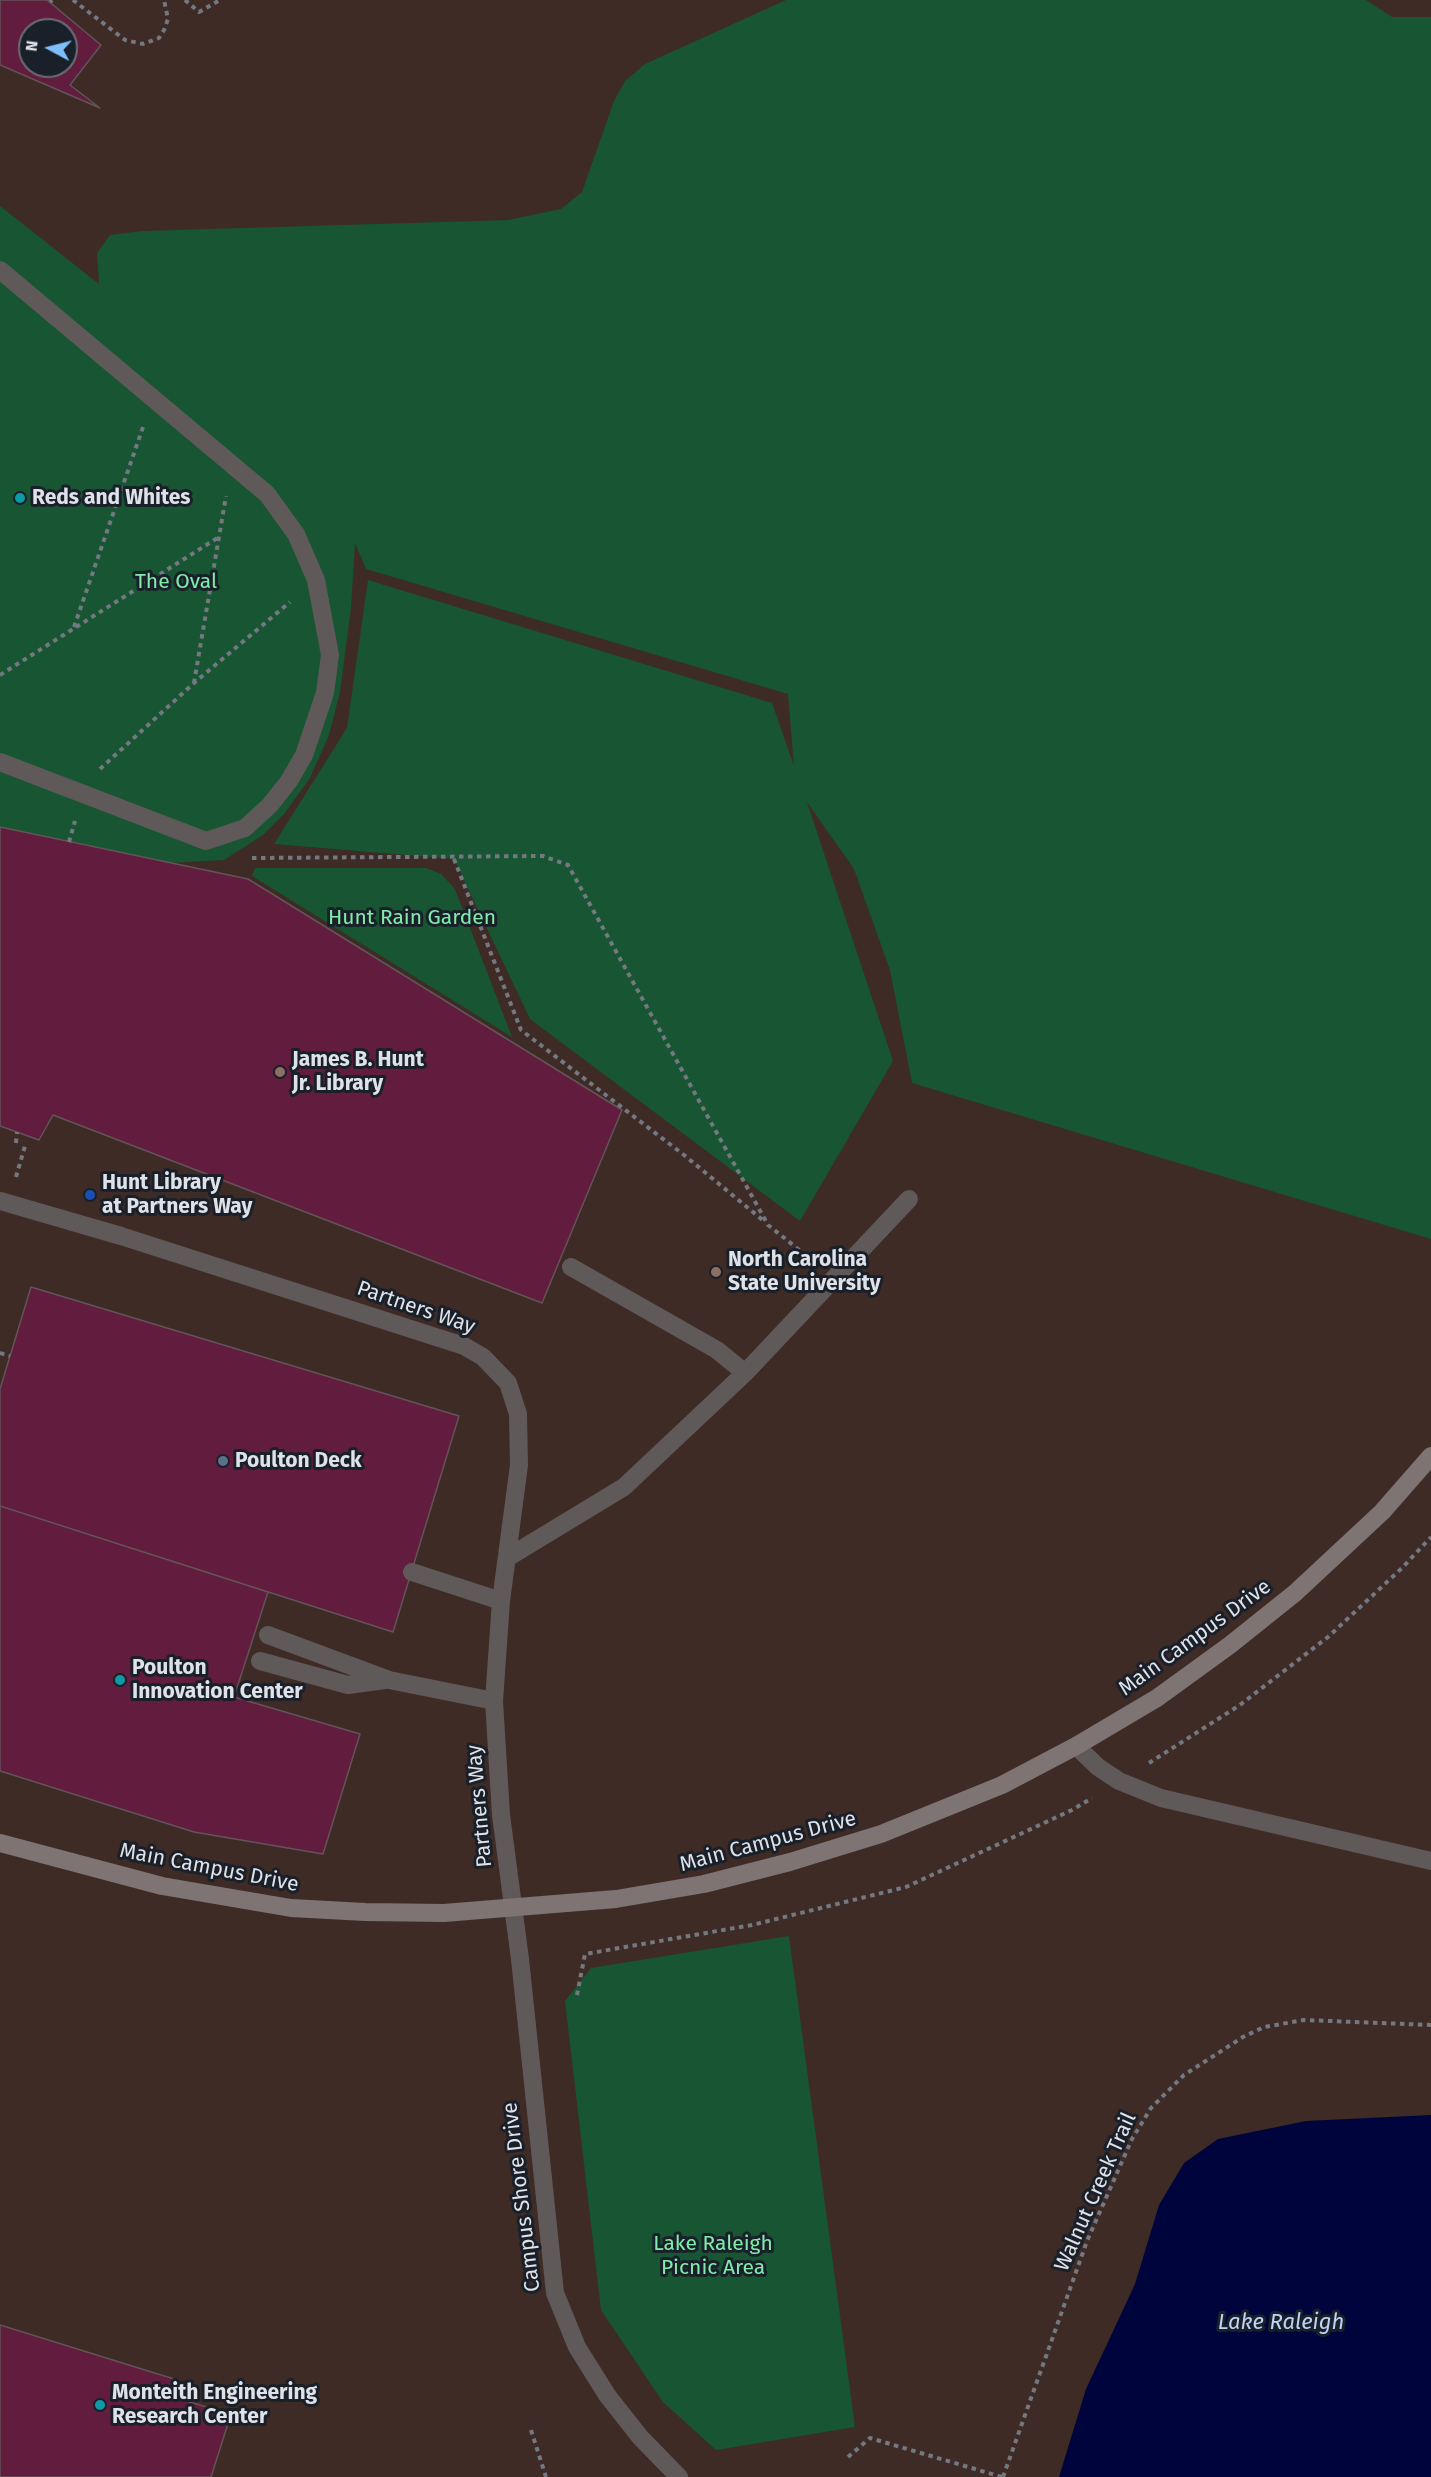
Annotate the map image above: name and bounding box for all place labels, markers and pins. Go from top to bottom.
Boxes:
place label: Reds and Whites [32,485,190,511]
marker: Reds and Whites [13,491,27,505]
place label: James B. Hunt Jr. Library [292,1047,424,1097]
marker: James B. Hunt Jr. Library [273,1065,287,1079]
place label: Hunt Library at Partners Way [102,1170,252,1220]
marker: Hunt Library at Partners Way [83,1188,97,1202]
place label: North Carolina State University [728,1247,881,1297]
marker: North Carolina State University [709,1265,723,1279]
place label: Poulton Deck [235,1448,361,1474]
marker: Poulton Deck [216,1454,230,1468]
place label: Poulton Innovation Center [132,1655,303,1705]
marker: Poulton Innovation Center [113,1673,127,1687]
place label: Monteith Engineering Research Center [112,2380,317,2430]
marker: Monteith Engineering Research Center [93,2398,107,2412]

